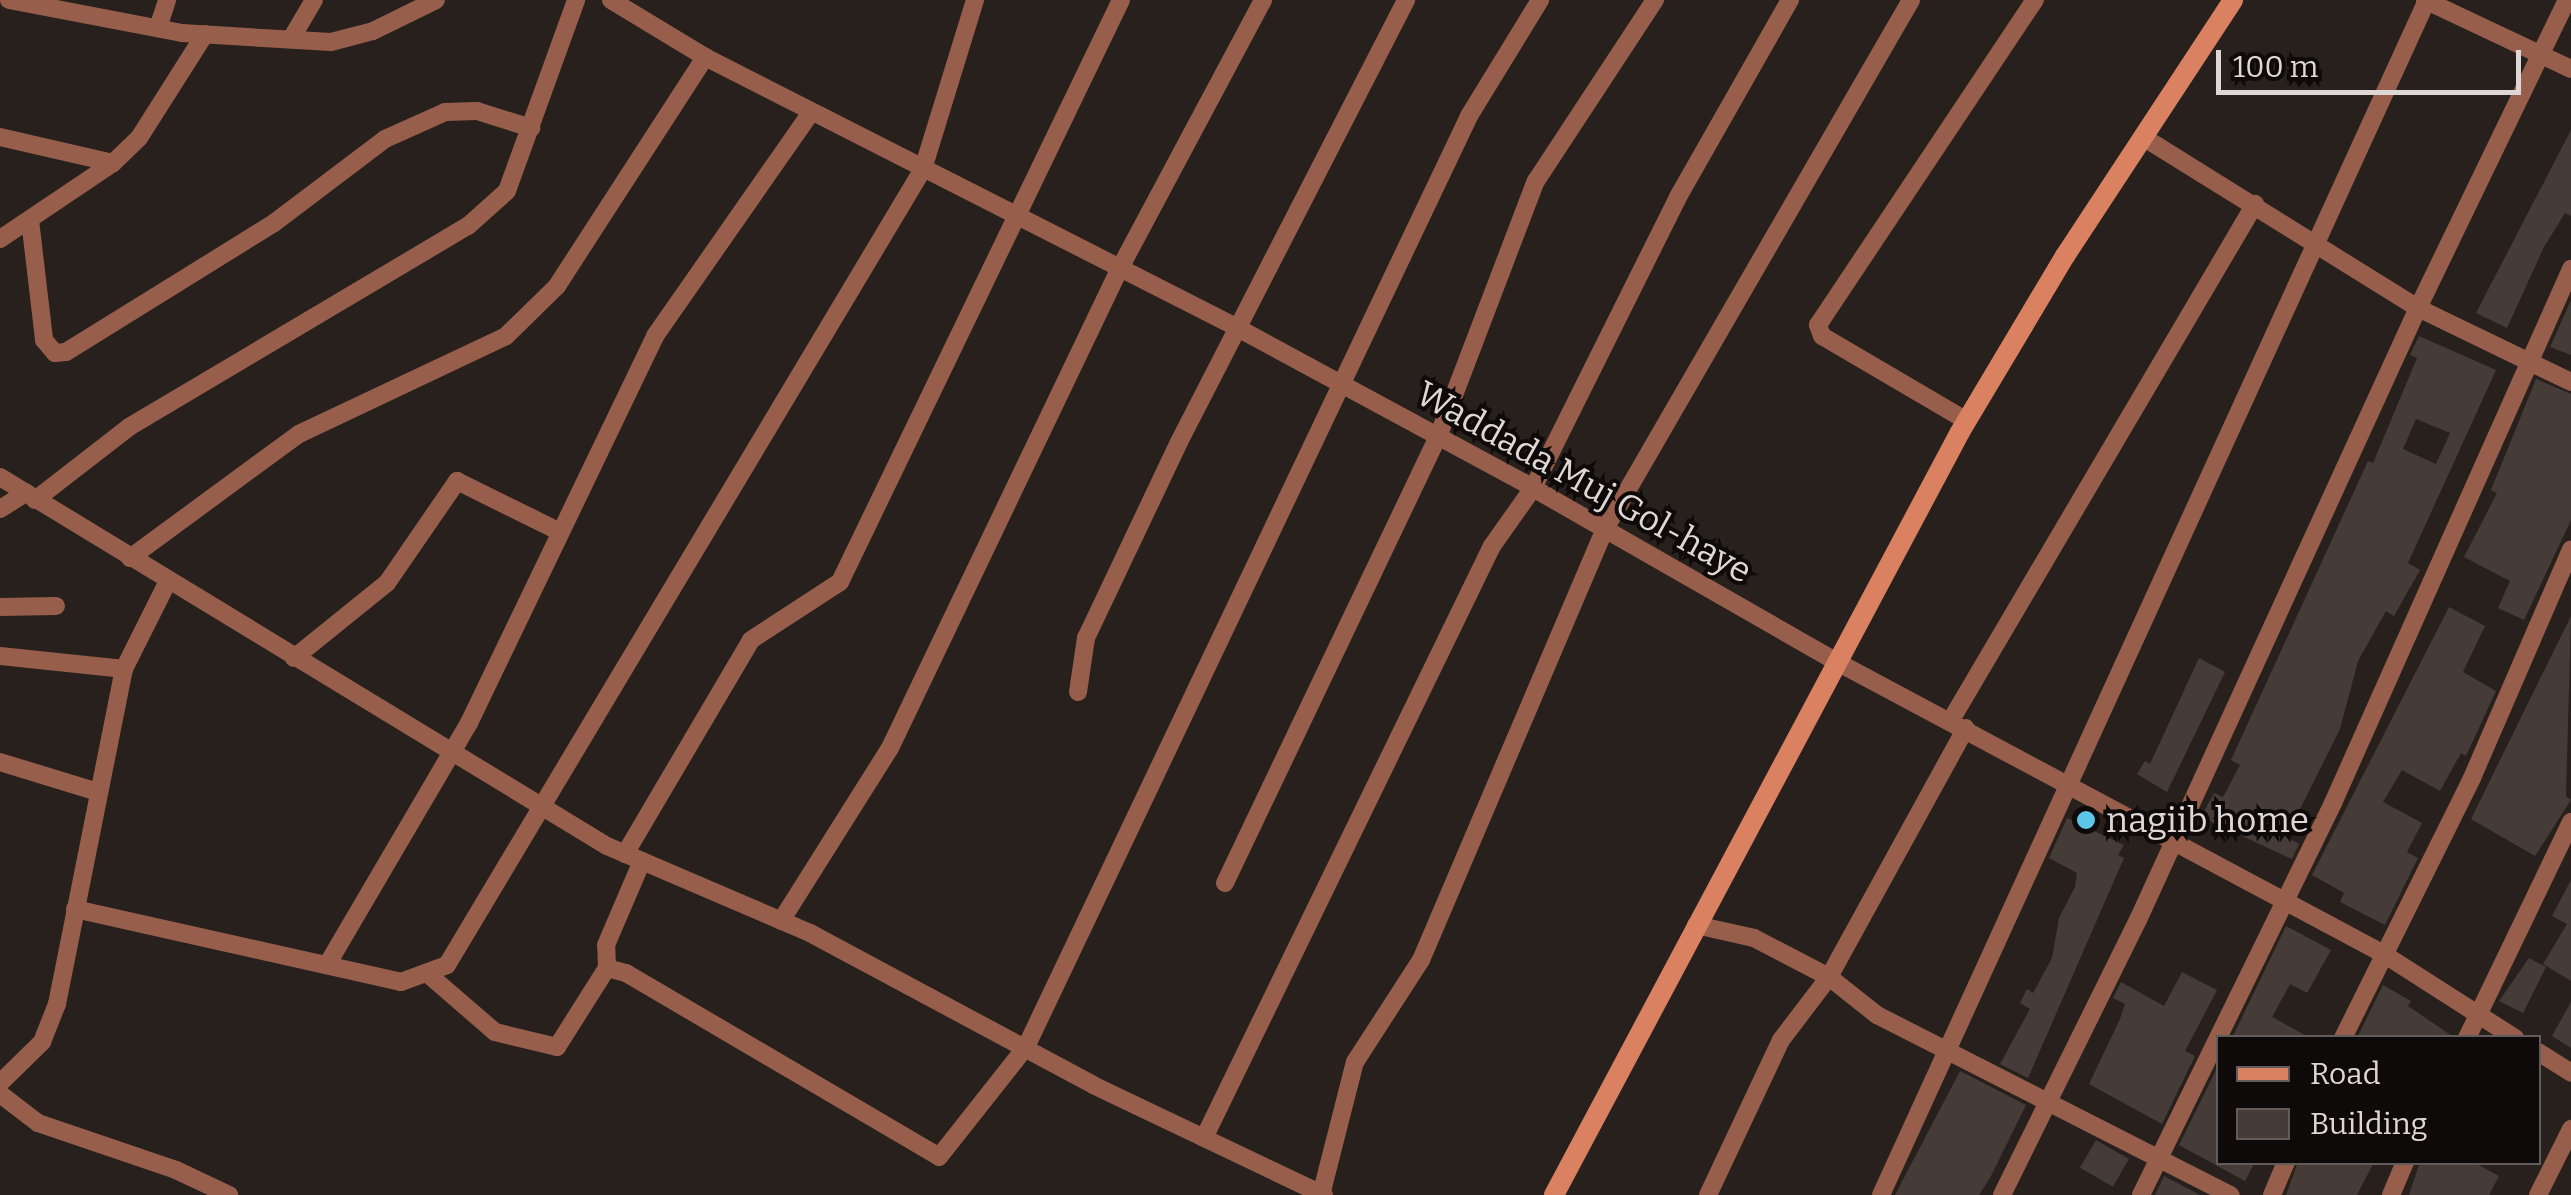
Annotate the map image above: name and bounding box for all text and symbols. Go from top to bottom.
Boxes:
scale bar [2221,30,2526,92]
text: 100 m [2233,49,2318,85]
street label: Waddada Muj Gol-haye [1409,372,1759,592]
place label: nagiib home [2106,799,2309,841]
marker: nagiib home [2075,809,2097,831]
legend [2216,1035,2541,1165]
text: Road [2310,1056,2381,1092]
text: Building [2310,1106,2428,1142]

